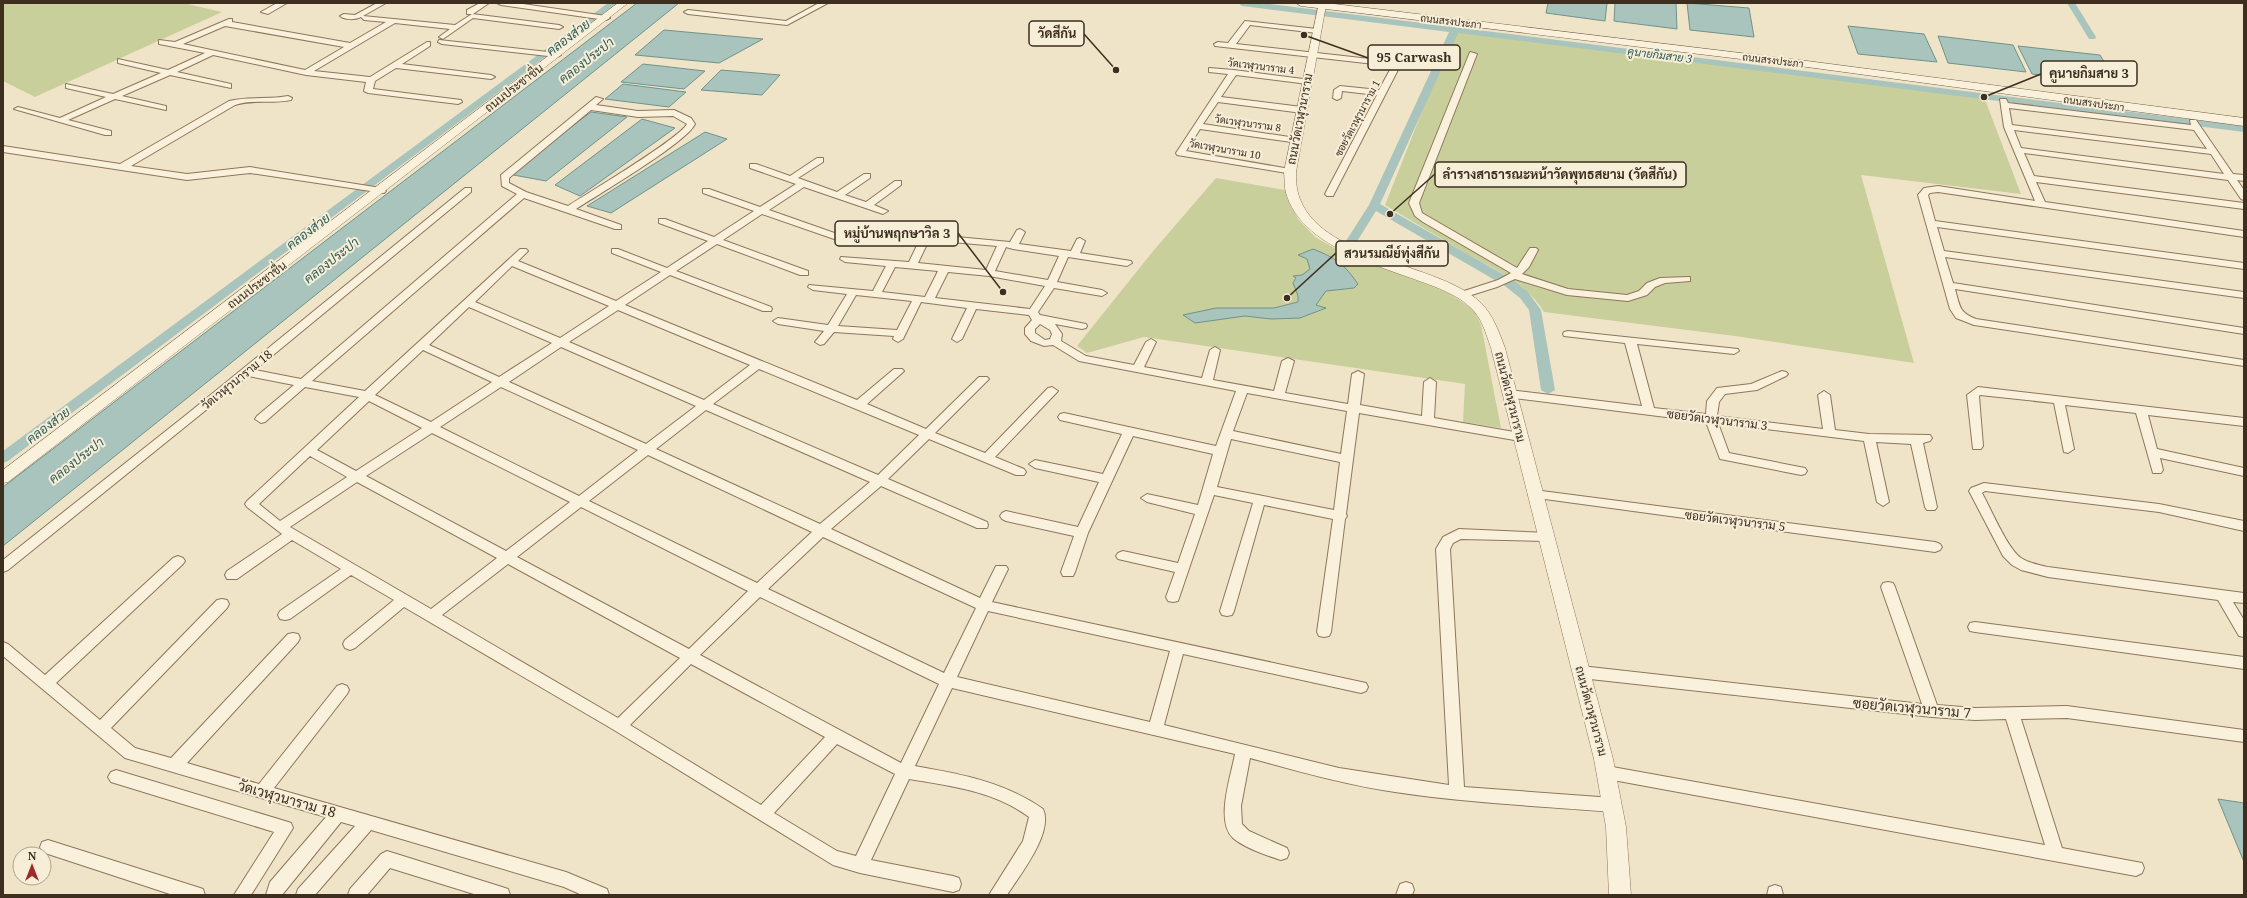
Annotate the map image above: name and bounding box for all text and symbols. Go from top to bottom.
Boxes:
street label: ถนนสรงประภา [1420,10,1483,32]
water label: คลองส่วย [542,14,594,59]
callout: วัดสีกัน [1029,21,1084,46]
text: วัดสีกัน [1038,24,1076,42]
water label: คลองประปา [555,33,617,87]
water label: คูนายกิมสาย 3 [1627,43,1693,67]
callout: 95 Carwash [1368,45,1460,70]
text: 95 Carwash [1376,48,1452,66]
street label: ถนนสรงประภา [1742,49,1805,71]
street label: วัดเวฬุวนาราม 4 [1227,55,1295,78]
street label: ถนนประชาชื่น [480,57,547,116]
callout: คูนายกิมสาย 3 [2041,61,2137,86]
text: คูนายกิมสาย 3 [2049,64,2129,84]
street label: ถนนวัดเวฬุวนาราม [1282,72,1318,166]
street label: ซอยวัดเวฬุวนาราม 1 [1331,77,1384,159]
street label: ถนนสรงประภา [2063,92,2126,114]
street label: วัดเวฬุวนาราม 8 [1214,111,1282,136]
street label: วัดเวฬุวนาราม 10 [1188,136,1262,163]
callout: ลำรางสาธารณะหน้าวัดพุทธสยาม (วัดสีกัน) [1435,162,1686,187]
text: ลำรางสาธารณะหน้าวัดพุทธสยาม (วัดสีกัน) [1443,165,1677,185]
water label: คลองส่วย [282,208,334,253]
callout: หมู่บ้านพฤกษาวิล 3 [835,221,958,246]
text: หมู่บ้านพฤกษาวิล 3 [844,224,950,244]
water label: คลองประปา [300,233,362,287]
callout: สวนรมณีย์ทุ่งสีกัน [1336,241,1448,266]
text: สวนรมณีย์ทุ่งสีกัน [1344,244,1440,264]
street label: ถนนประชาชื่น [222,255,290,313]
street label: วัดเวฬุวนาราม 18 [198,345,277,414]
street label: ถนนวัดเวฬุวนาราม [1490,350,1530,444]
water label: คลองส่วย [22,402,74,447]
street label: ซอยวัดเวฬุวนาราม 3 [1666,405,1769,435]
water label: คลองประปา [45,433,107,487]
street label: ซอยวัดเวฬุวนาราม 5 [1684,506,1786,536]
street label: ถนนวัดเวฬุวนาราม [1570,664,1612,758]
street label: ซอยวัดเวฬุวนาราม 7 [1852,693,1972,723]
street label: วัดเวฬุวนาราม 18 [236,775,339,823]
north arrow [12,846,52,886]
text: N [28,848,37,863]

